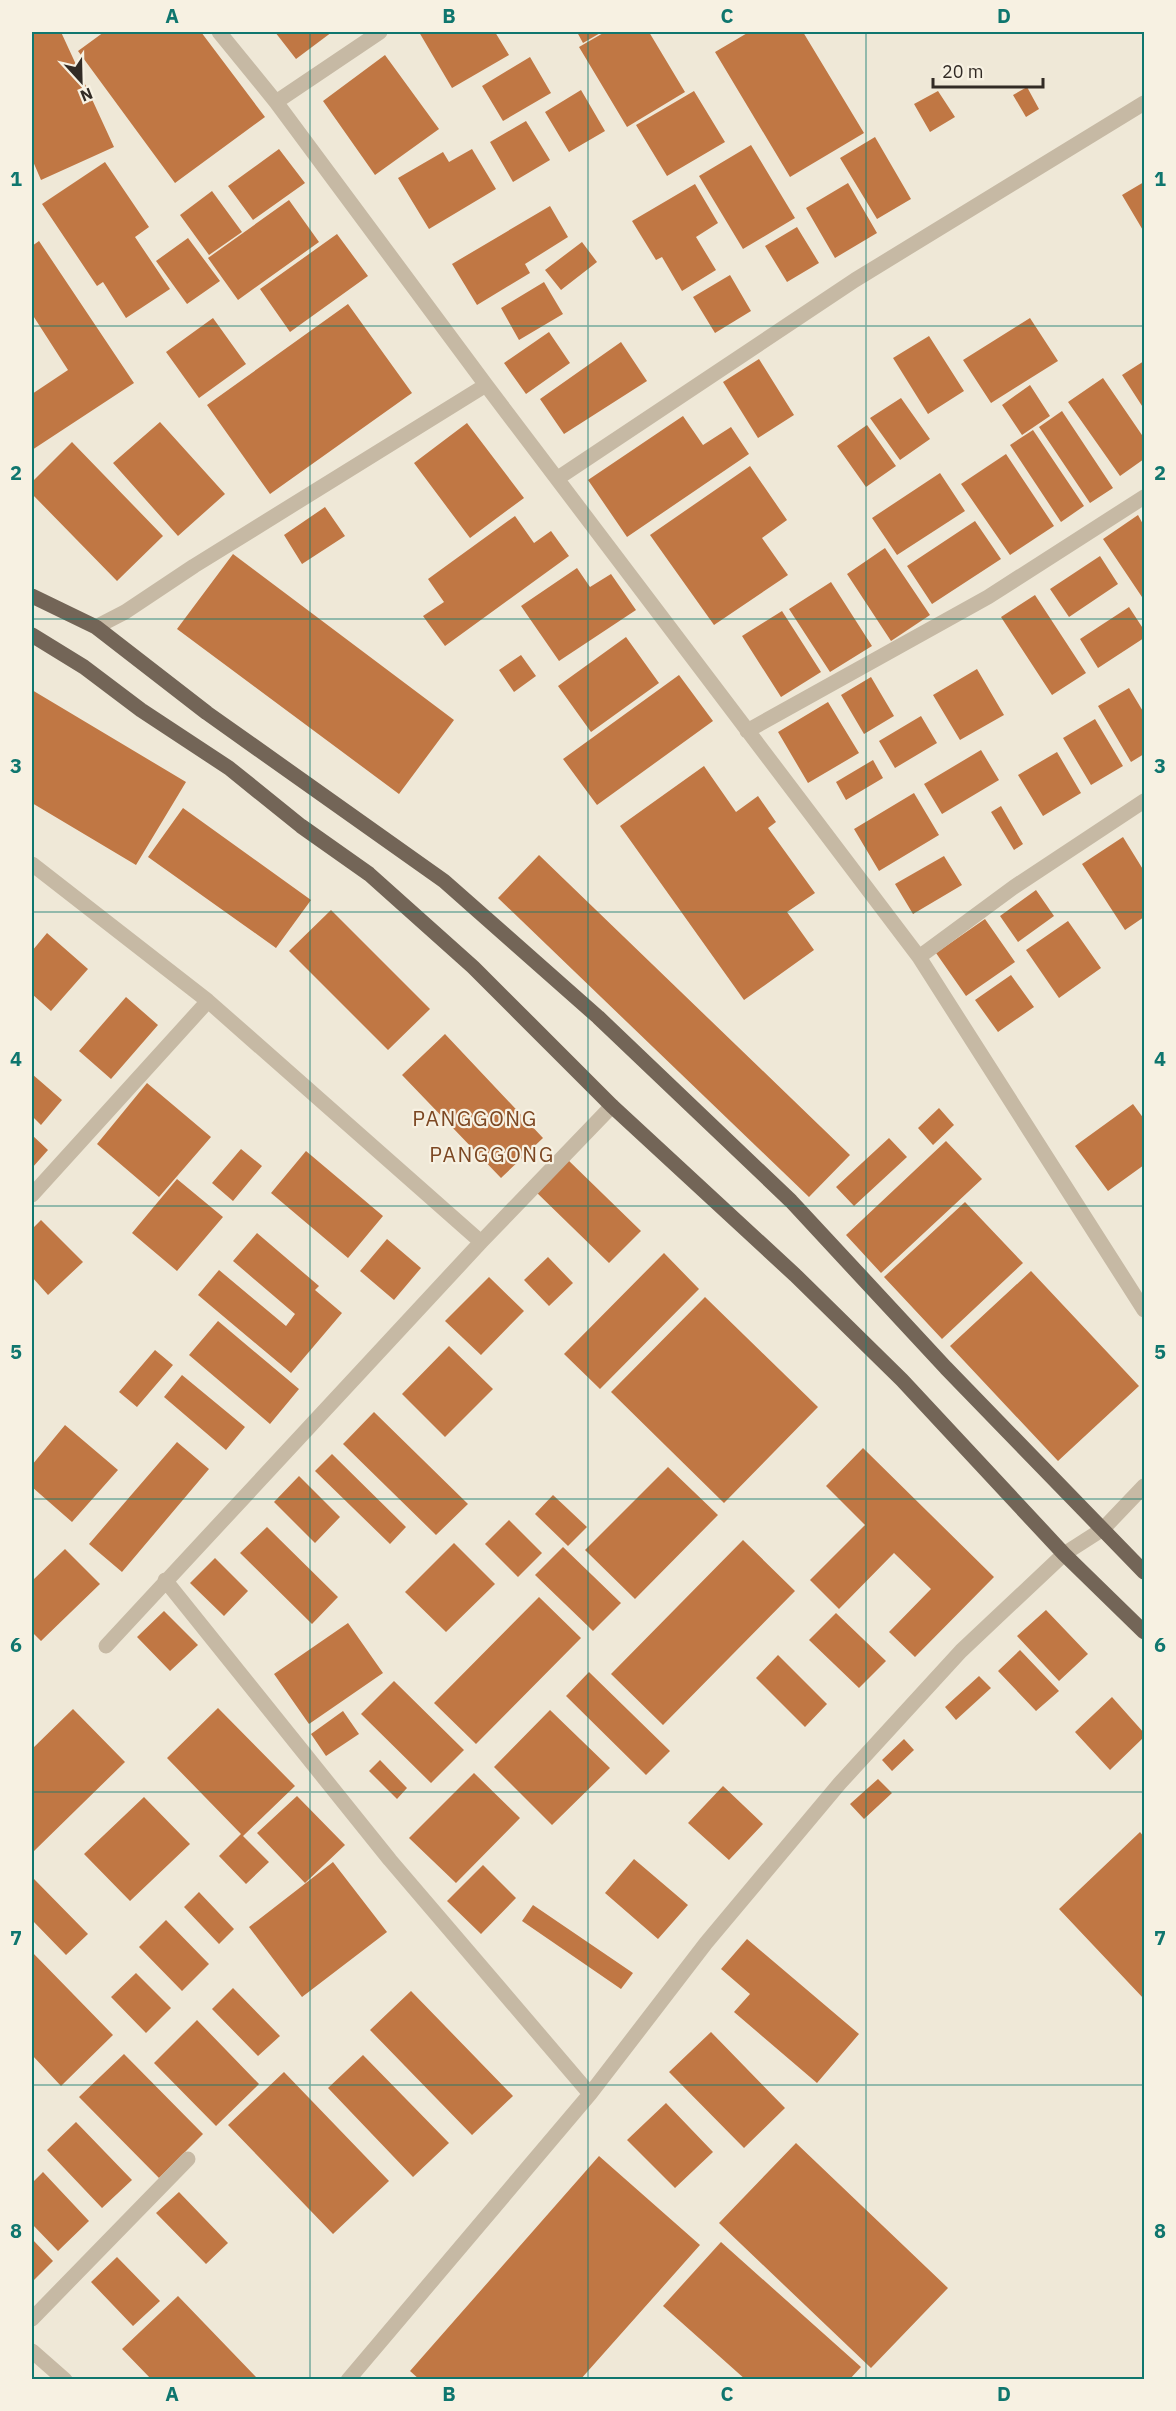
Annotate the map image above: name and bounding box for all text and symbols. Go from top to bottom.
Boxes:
text: A [165,2,179,29]
text: B [442,2,456,29]
text: C [720,2,734,29]
text: D [997,2,1011,29]
north arrow [51,51,111,111]
scale bar [933,51,1042,89]
text: 20 m [942,60,984,83]
text: N [77,83,96,106]
text: 1 [10,165,22,192]
text: 1 [1154,165,1166,192]
text: 2 [10,459,22,486]
text: 2 [1154,459,1166,486]
text: 3 [10,752,22,779]
text: 3 [1154,752,1166,779]
text: 4 [10,1045,22,1072]
text: 4 [1154,1045,1166,1072]
district label: PANGGONG [412,1104,538,1132]
district label: PANGGONG [429,1140,555,1168]
text: 5 [10,1338,22,1365]
text: 5 [1154,1338,1166,1365]
text: 6 [10,1631,22,1658]
text: 6 [1154,1631,1166,1658]
text: 7 [10,1924,22,1951]
text: 7 [1154,1924,1166,1951]
text: 8 [10,2217,22,2244]
text: 8 [1154,2217,1166,2244]
text: A [165,2380,179,2407]
text: B [442,2380,456,2407]
text: C [720,2380,734,2407]
text: D [997,2380,1011,2407]

